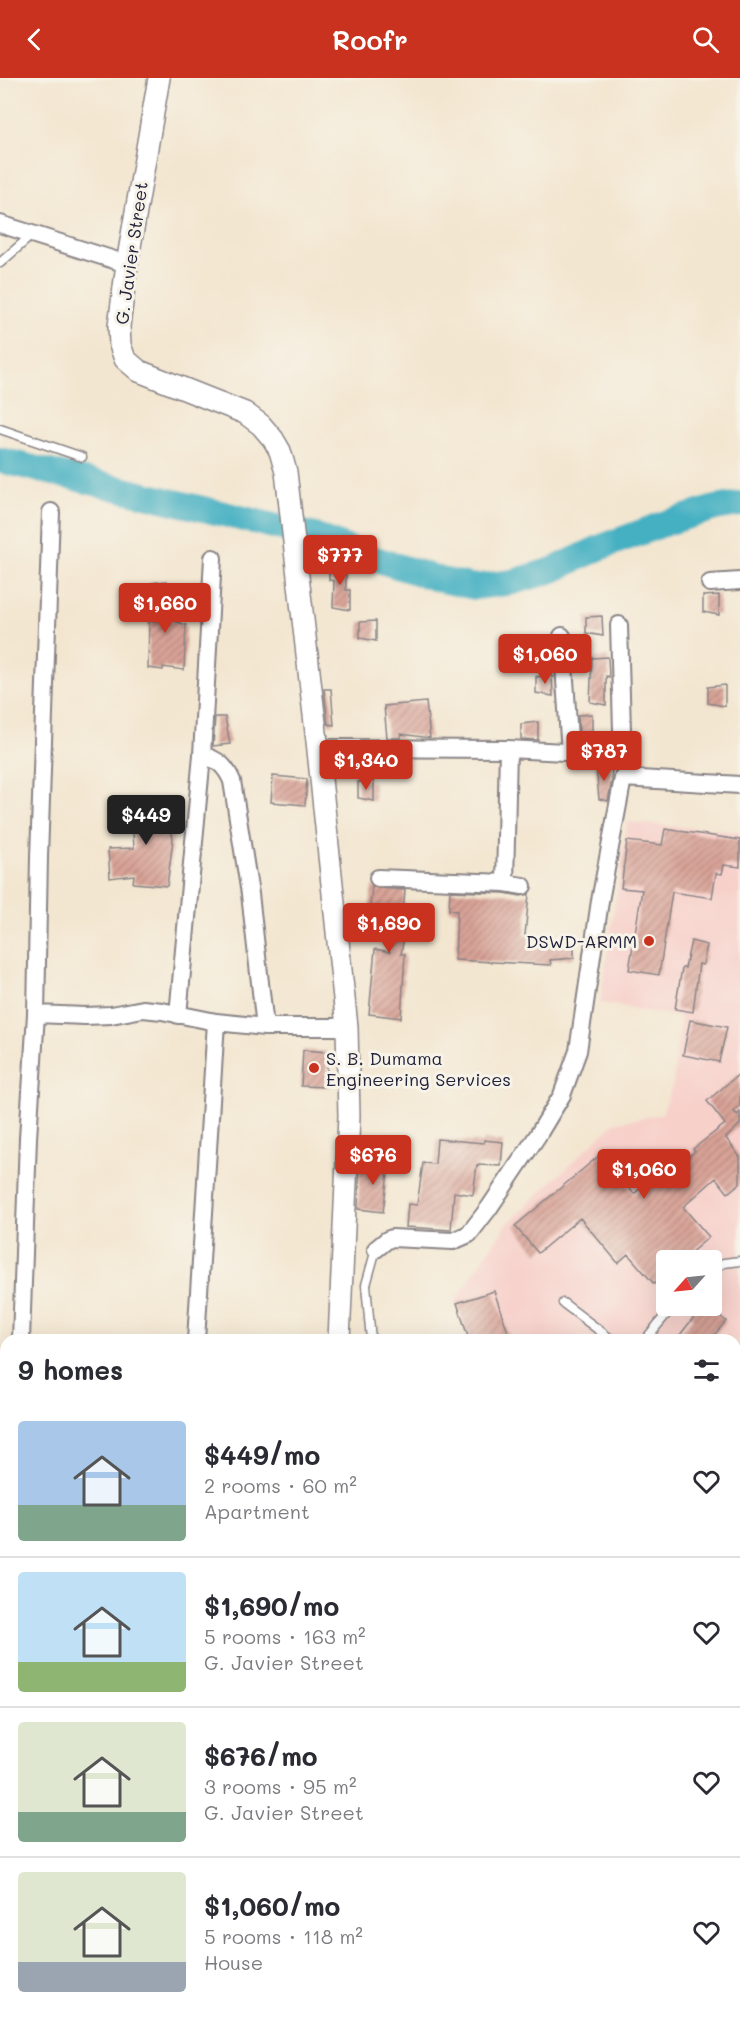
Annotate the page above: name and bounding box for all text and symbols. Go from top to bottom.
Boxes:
text: Roofr [332,22,408,57]
icon: back [18,23,51,56]
icon: search [689,23,722,56]
street label: G. Javier Street [109,180,153,326]
pin: $777 [304,535,376,586]
text: $777 [317,541,363,567]
pin: $1,660 [116,583,214,634]
text: $1,660 [133,589,197,615]
pin: $1,060 [496,634,594,685]
text: $1,060 [512,640,578,666]
pin: $787 [568,731,640,782]
text: $787 [580,737,628,763]
pin: $1,340 [317,740,415,791]
text: $1,340 [334,746,398,772]
pin: $449 [110,795,182,846]
text: $449 [121,801,171,827]
pin: $1,690 [340,903,438,954]
text: $1,690 [357,909,421,935]
place label: DSWD-ARMM [526,929,637,953]
marker: DSWD-ARMM [642,934,656,948]
place label: S. B. Dumama Engineering Services [326,1046,511,1091]
marker: S. B. Dumama Engineering Services [307,1061,321,1075]
pin: $676 [337,1135,409,1186]
text: $676 [349,1141,397,1167]
pin: $1,060 [595,1149,693,1200]
text: $1,060 [611,1155,677,1181]
north arrow [656,1250,722,1316]
map controls [656,1250,722,1316]
text: 9 homes [18,1353,123,1387]
icon: filters [690,1354,723,1387]
text: $449/mo [204,1438,320,1472]
icon: home [66,1445,138,1517]
icon: heart [690,1465,723,1498]
text: 2 rooms · 60 m² [204,1472,357,1498]
text: Apartment [204,1498,310,1524]
text: $1,690/mo [204,1589,339,1623]
icon: home [66,1596,138,1668]
icon: heart [690,1616,723,1649]
text: 5 rooms · 163 m² [204,1623,366,1649]
text: G. Javier Street [204,1649,364,1675]
text: $676/mo [204,1739,318,1773]
icon: home [66,1746,138,1818]
icon: heart [690,1766,723,1799]
text: 3 rooms · 95 m² [204,1773,356,1799]
text: G. Javier Street [204,1799,364,1825]
text: $1,060/mo [204,1889,340,1923]
icon: home [66,1896,138,1968]
icon: heart [690,1916,723,1949]
text: 5 rooms · 118 m² [204,1923,363,1949]
text: House [204,1949,263,1975]

